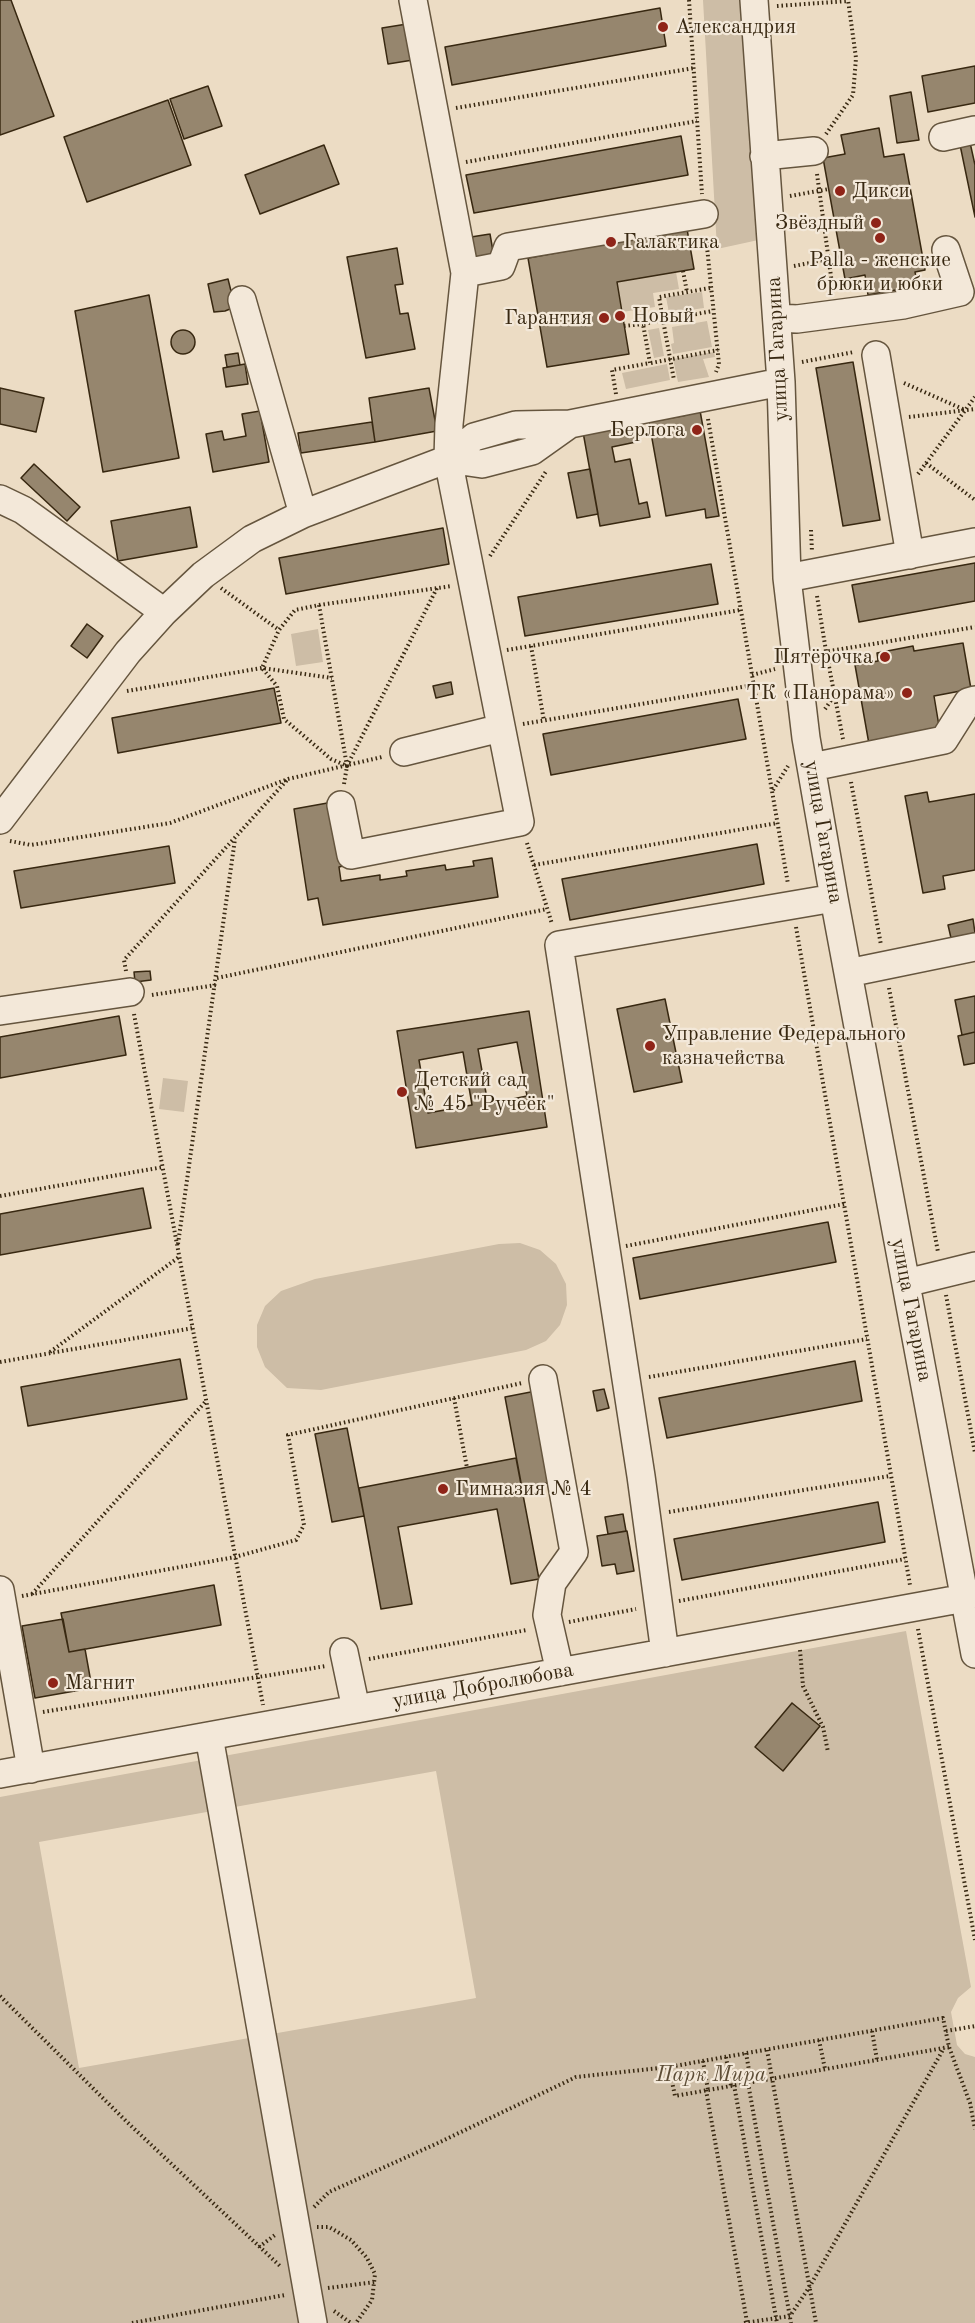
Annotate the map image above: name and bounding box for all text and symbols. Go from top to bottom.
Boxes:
place label: Александрия [675,14,796,40]
marker: Александрия [656,20,670,34]
place label: Дикси [852,178,910,204]
marker: Дикси [833,184,847,198]
place label: Звёздный [775,210,864,236]
marker: Звёздный [869,216,883,230]
place label: Галактика [623,229,719,255]
marker: Palla - женские брюки и юбки [873,231,887,245]
marker: Галактика [604,235,618,249]
place label: Palla - женские брюки и юбки [809,247,951,297]
street label: улица Гагарина [762,276,794,422]
place label: Новый [632,303,694,329]
place label: Гарантия [504,305,592,331]
marker: Новый [613,309,627,323]
marker: Гарантия [597,311,611,325]
place label: Берлога [610,417,685,443]
marker: Берлога [690,423,704,437]
place label: Пятёрочка [773,644,873,670]
marker: Пятёрочка [878,650,892,664]
place label: ТК «Панорама» [746,680,895,706]
marker: ТК «Панорама» [900,686,914,700]
street label: улица Гагарина [798,758,848,906]
place label: Управление Федерального казначейства [662,1021,906,1071]
marker: Управление Федерального казначейства [643,1039,657,1053]
place label: Детский сад № 45 "Ручеёк" [414,1067,555,1117]
marker: Детский сад № 45 "Ручеёк" [395,1085,409,1099]
street label: улица Гагарина [885,1236,937,1384]
place label: Гимназия № 4 [455,1476,592,1502]
marker: Гимназия № 4 [436,1482,450,1496]
street label: улица Добролюбова [391,1658,575,1714]
place label: Магнит [65,1670,135,1696]
marker: Магнит [46,1676,60,1690]
park label: Парк Мира [656,2062,766,2088]

